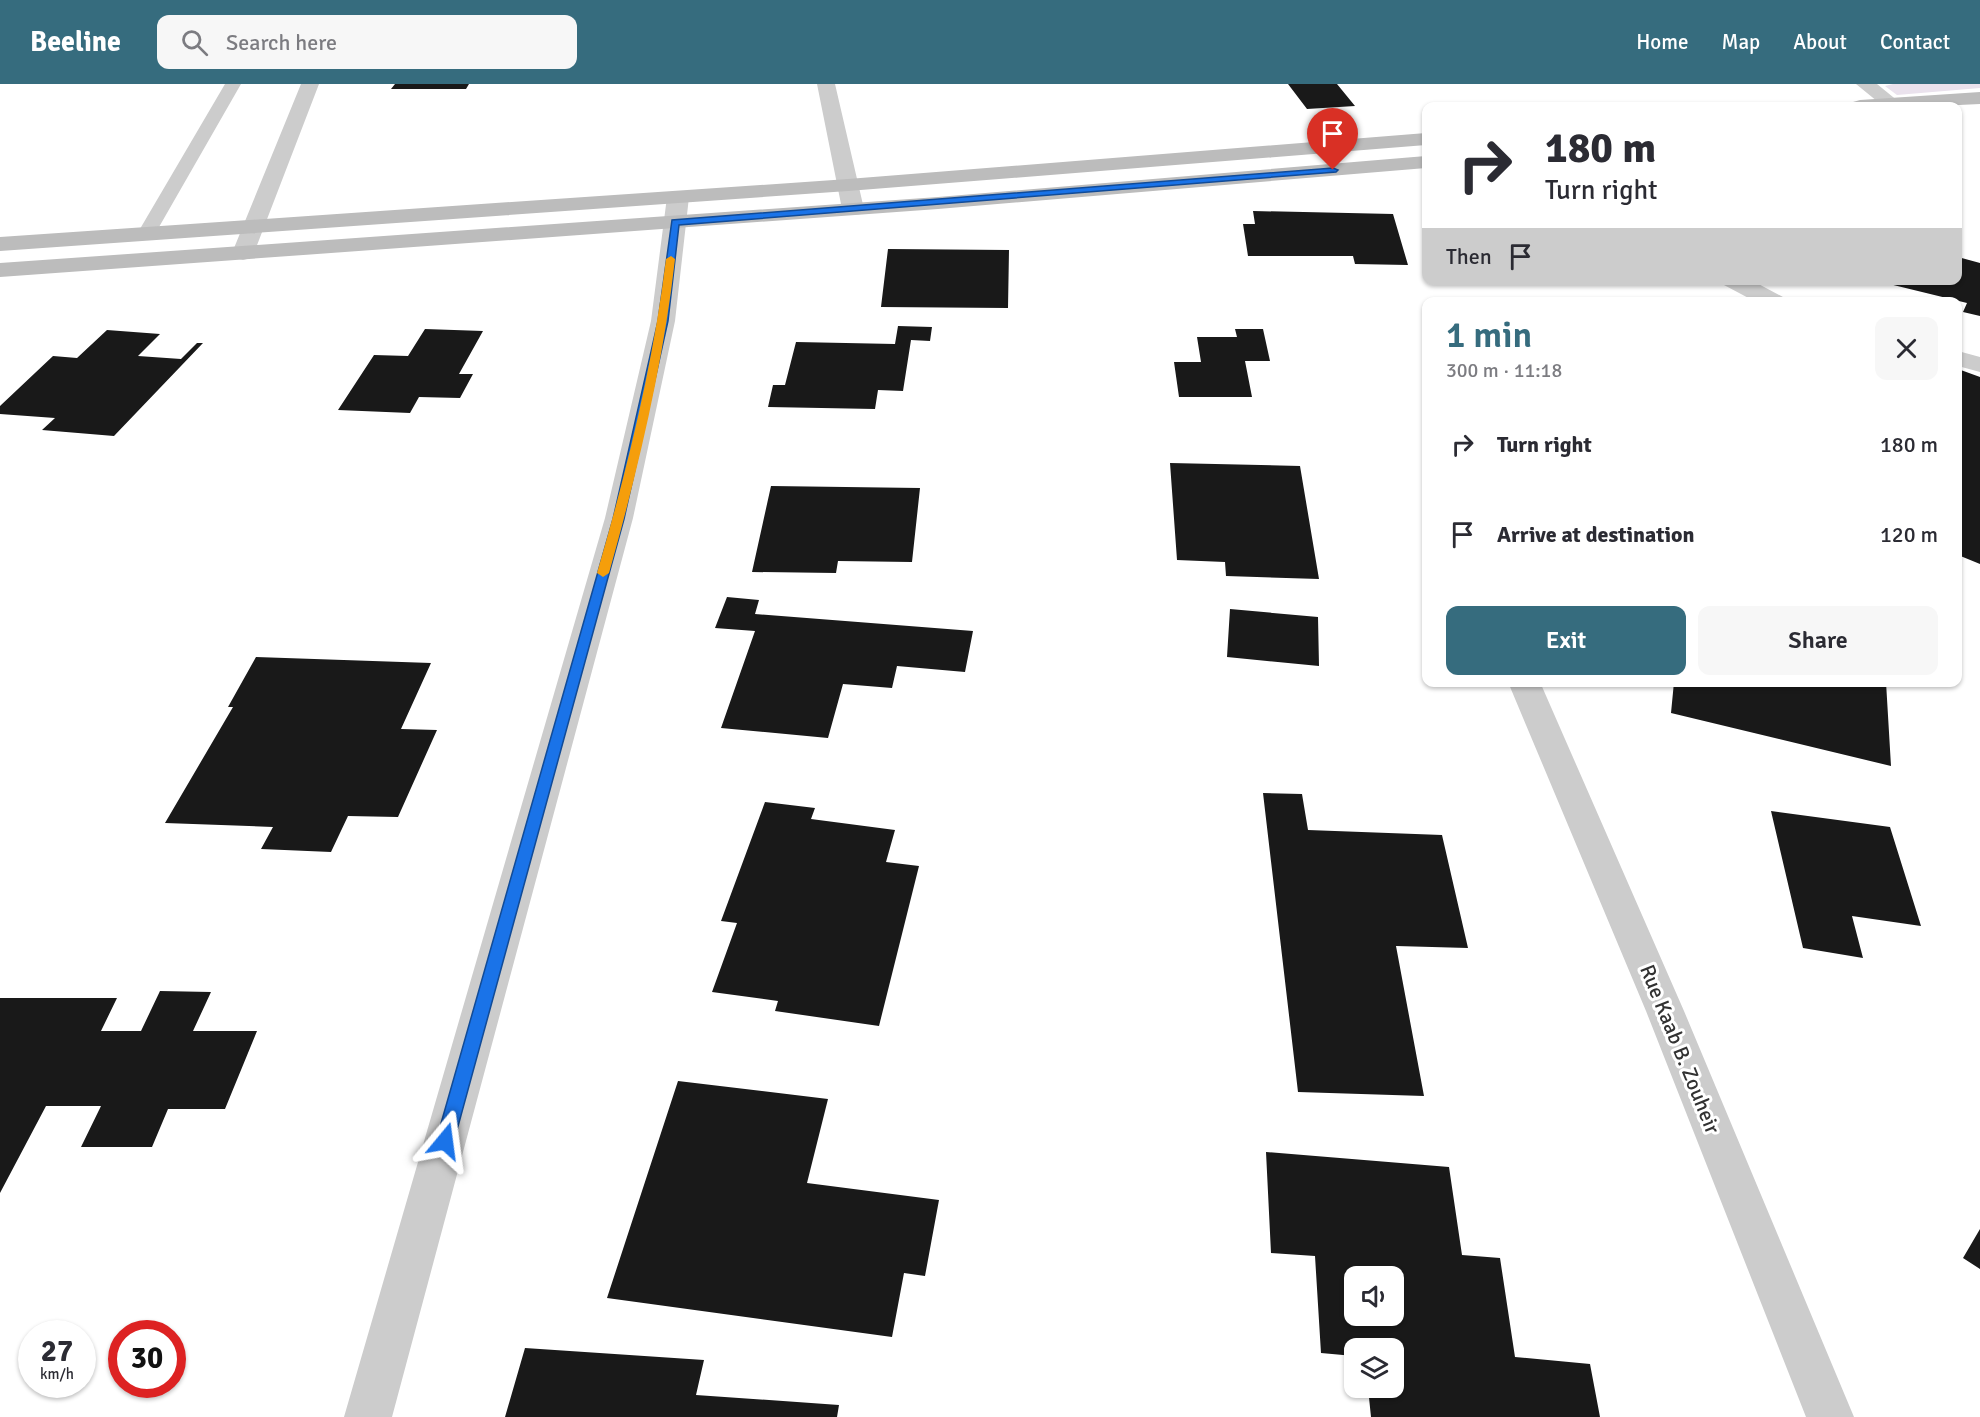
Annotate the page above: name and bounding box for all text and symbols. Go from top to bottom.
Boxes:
search box [157,15,577,69]
text: Beeline [30,25,121,59]
icon: search [178,26,211,59]
text: Search here [226,29,337,56]
text: Home [1636,29,1689,55]
text: Map [1722,29,1760,55]
text: About [1793,29,1847,55]
text: Contact [1880,29,1950,55]
pin [1307,108,1358,170]
icon: arrive [1316,117,1349,150]
text: 180 m [1545,123,1656,174]
icon: right [1446,126,1524,204]
text: Turn right [1545,174,1658,207]
icon: arrive [1504,240,1537,273]
text: Then [1446,243,1492,270]
text: 1 min [1446,313,1532,358]
button: close [1875,317,1938,380]
text: 300 m · 11:18 [1446,358,1562,383]
icon: right [1446,428,1479,461]
text: Turn right [1497,431,1592,458]
text: 180 m [1880,431,1938,458]
icon: arrive [1446,518,1479,551]
text: Arrive at destination [1497,521,1694,548]
text: 120 m [1880,521,1938,548]
button: Exit [1446,606,1686,675]
button: Share [1698,606,1938,675]
street label: Rue Kaab B. Zouheir [1634,961,1726,1138]
position arrow [413,1109,477,1173]
map controls [1344,1266,1404,1398]
button: sound [1344,1266,1404,1326]
speed limit sign: 30 [108,1320,186,1398]
text: 27 [41,1333,73,1370]
button: layers [1344,1338,1404,1398]
text: km/h [40,1365,74,1383]

